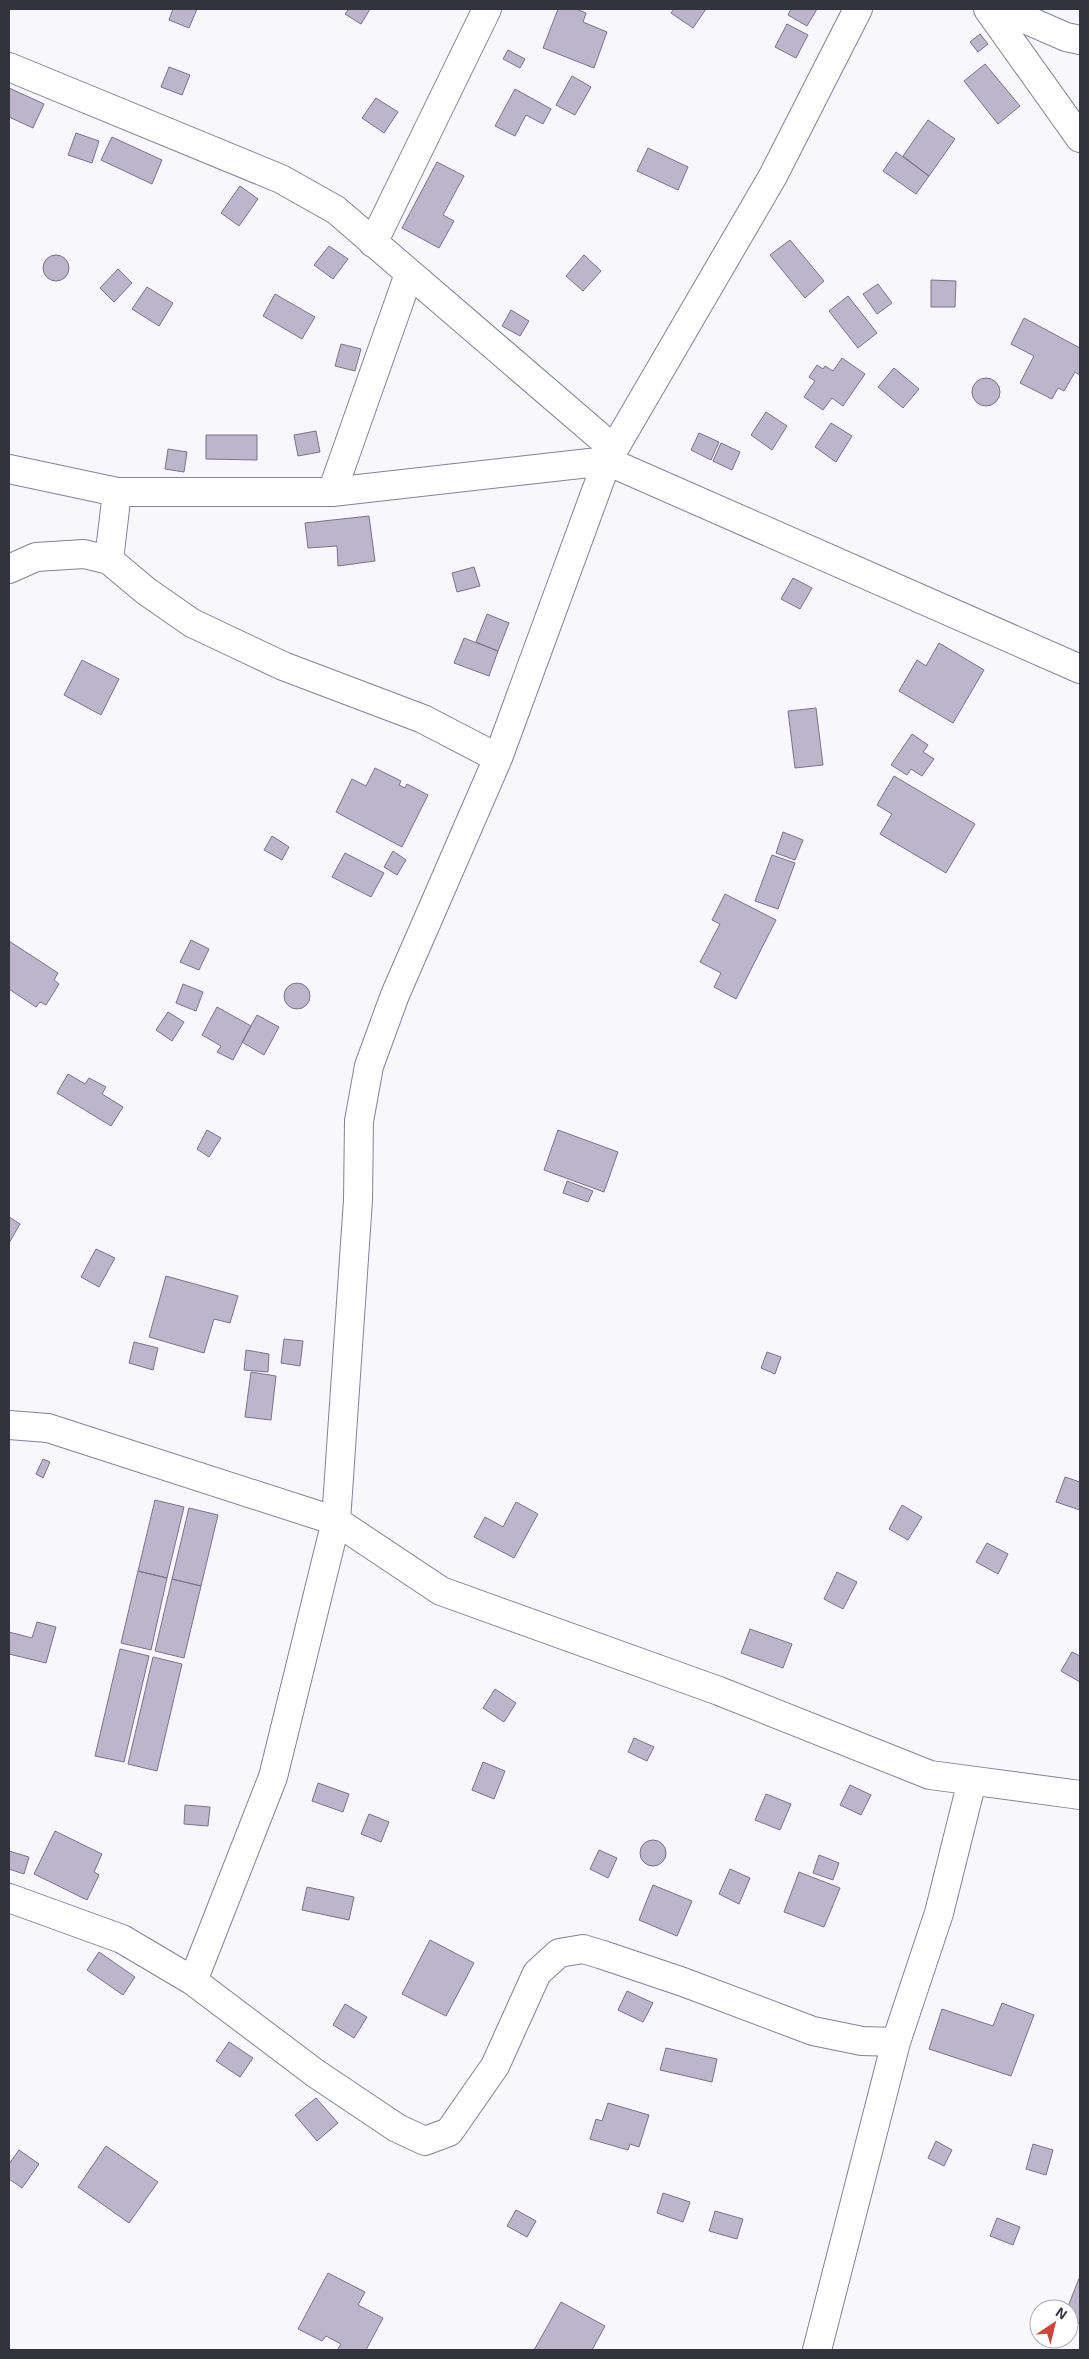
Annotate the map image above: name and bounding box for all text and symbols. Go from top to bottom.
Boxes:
north arrow [1029,2299,1079,2349]
text: N [1053,2303,1071,2323]

